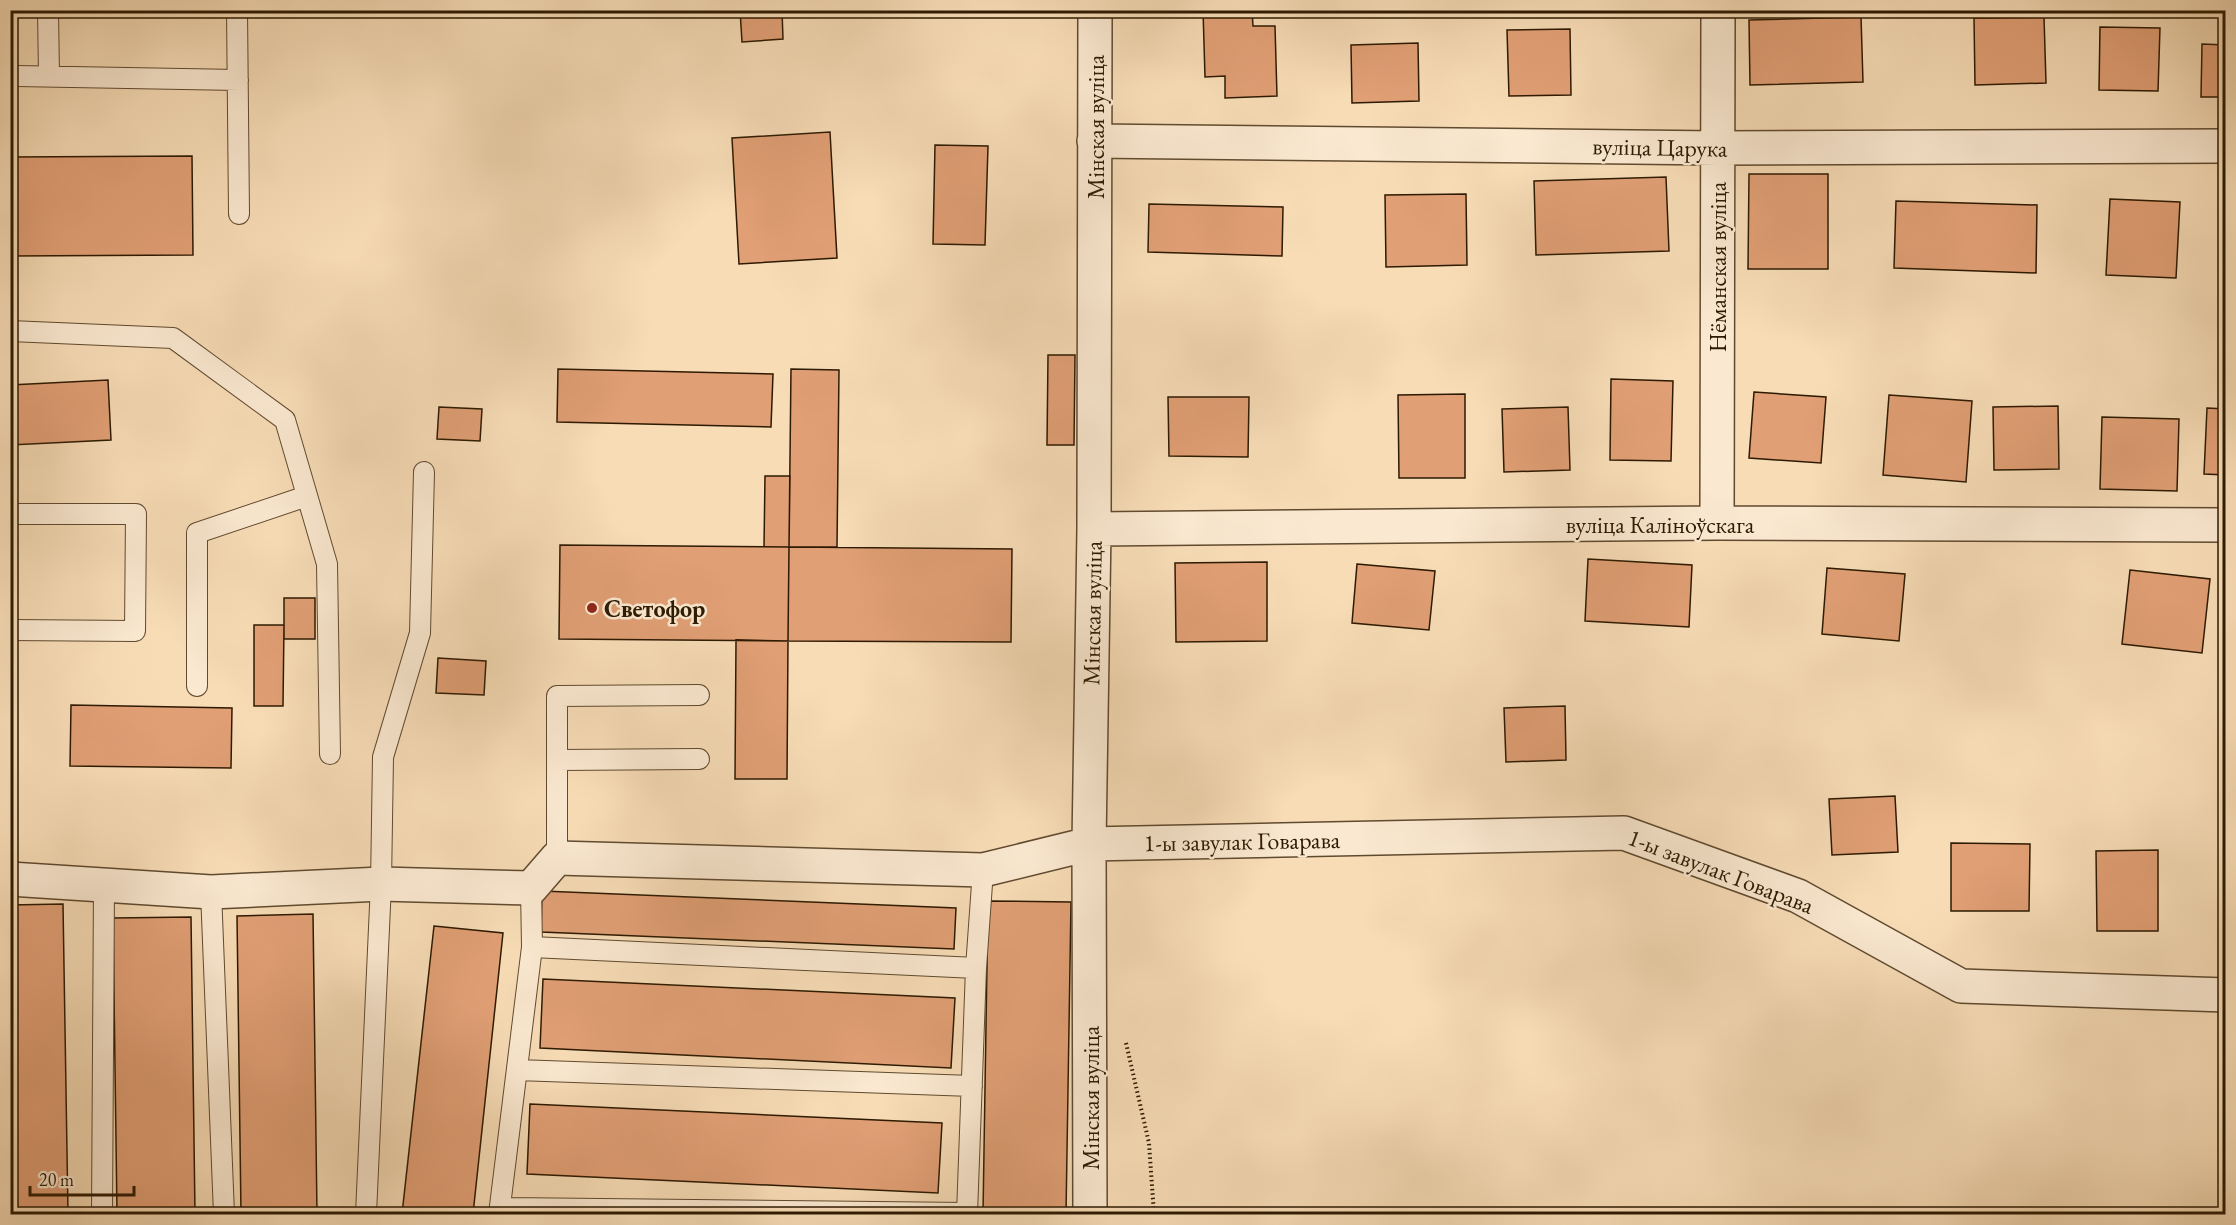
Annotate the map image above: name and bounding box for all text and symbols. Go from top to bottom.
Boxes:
street label: Мінская вуліца [1080,54,1111,199]
street label: вуліца Царука [1592,130,1728,164]
street label: Нёманская вуліца [1702,181,1733,352]
street label: вуліца Каліноўскага [1566,509,1755,540]
street label: Мінская вуліца [1075,540,1109,686]
place label: Светофор [604,593,705,624]
marker: Светофор [585,601,599,615]
street label: 1-ы завулак Говарава [1624,821,1819,921]
street label: 1-ы завулак Говарава [1143,824,1341,858]
street label: Мінская вуліца [1075,1025,1106,1170]
scale bar [30,1159,134,1197]
text: 20 m [39,1168,74,1191]

